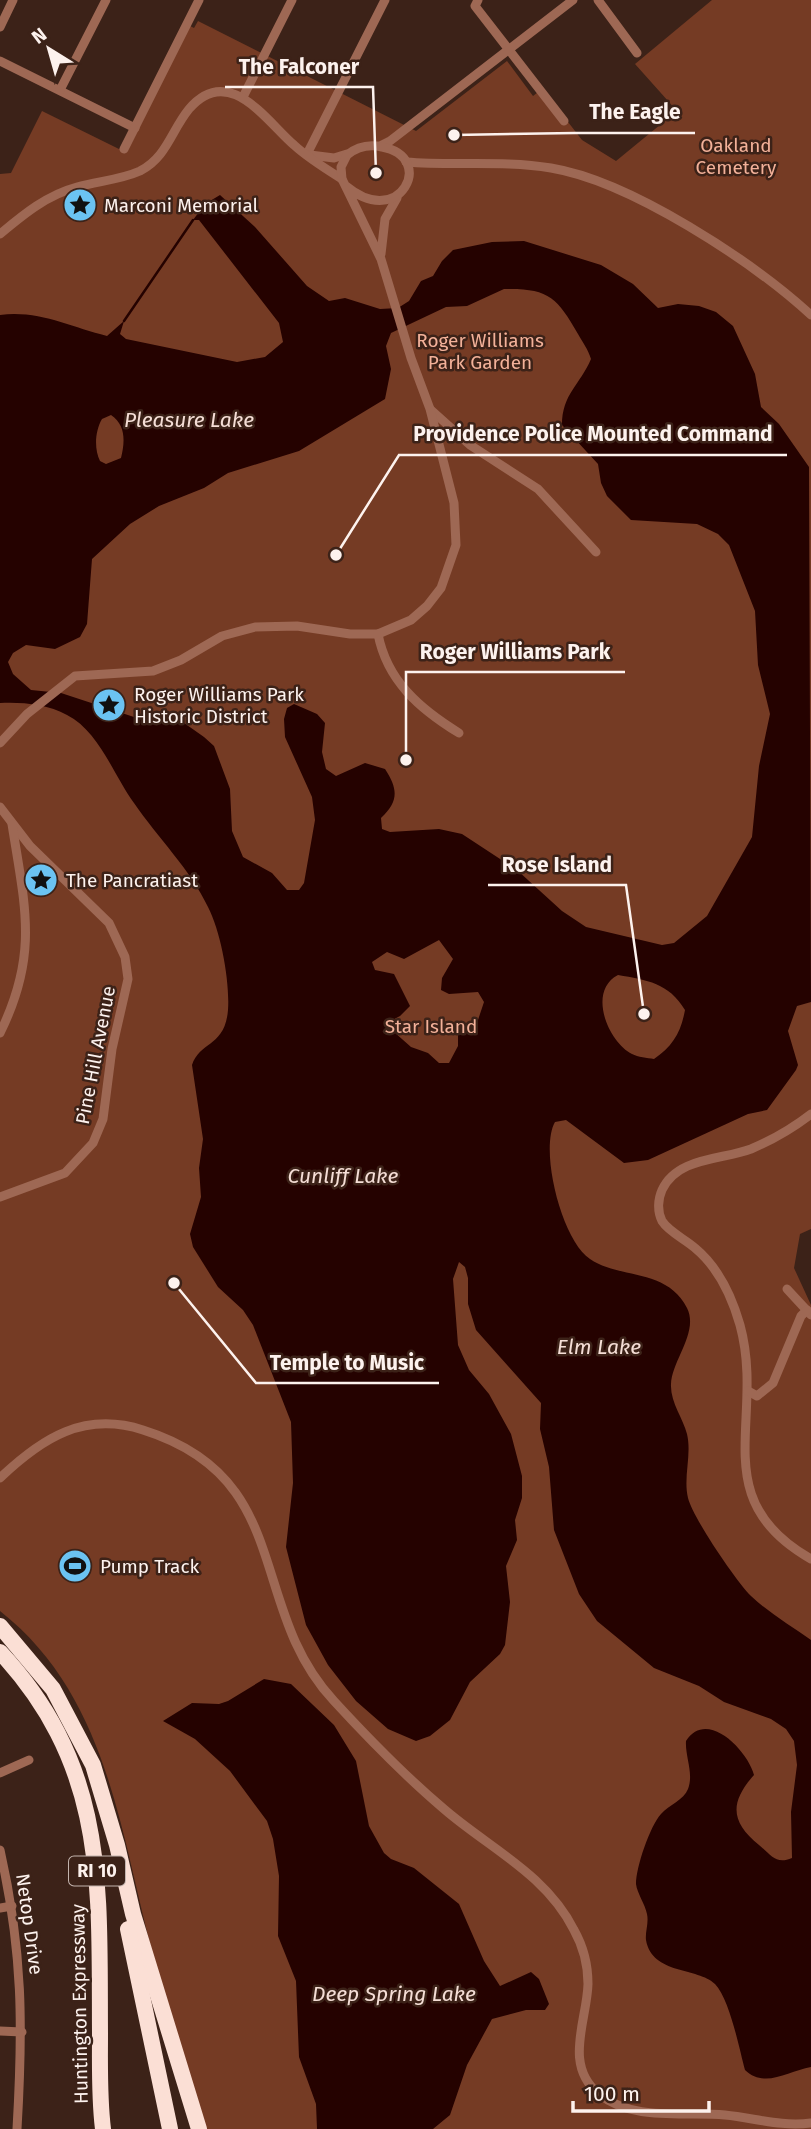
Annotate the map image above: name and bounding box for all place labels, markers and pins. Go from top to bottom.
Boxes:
callout: The Falconer [225,45,373,87]
callout: The Eagle [575,91,695,133]
place icon: Marconi Memorial [61,186,99,224]
place label: Marconi Memorial [104,194,259,217]
callout: Providence Police Mounted Command [399,413,787,455]
callout: Roger Williams Park [406,630,625,672]
place label: Roger Williams Park Historic District [134,683,304,728]
place icon: Roger Williams Park Historic District [90,686,128,724]
callout: Rose Island [488,843,626,885]
place icon: The Pancratiast [22,861,60,899]
place label: The Pancratiast [66,869,198,892]
callout: Temple to Music [256,1341,439,1383]
sports icon: Pump Track [56,1547,94,1585]
place label: Pump Track [100,1555,200,1578]

